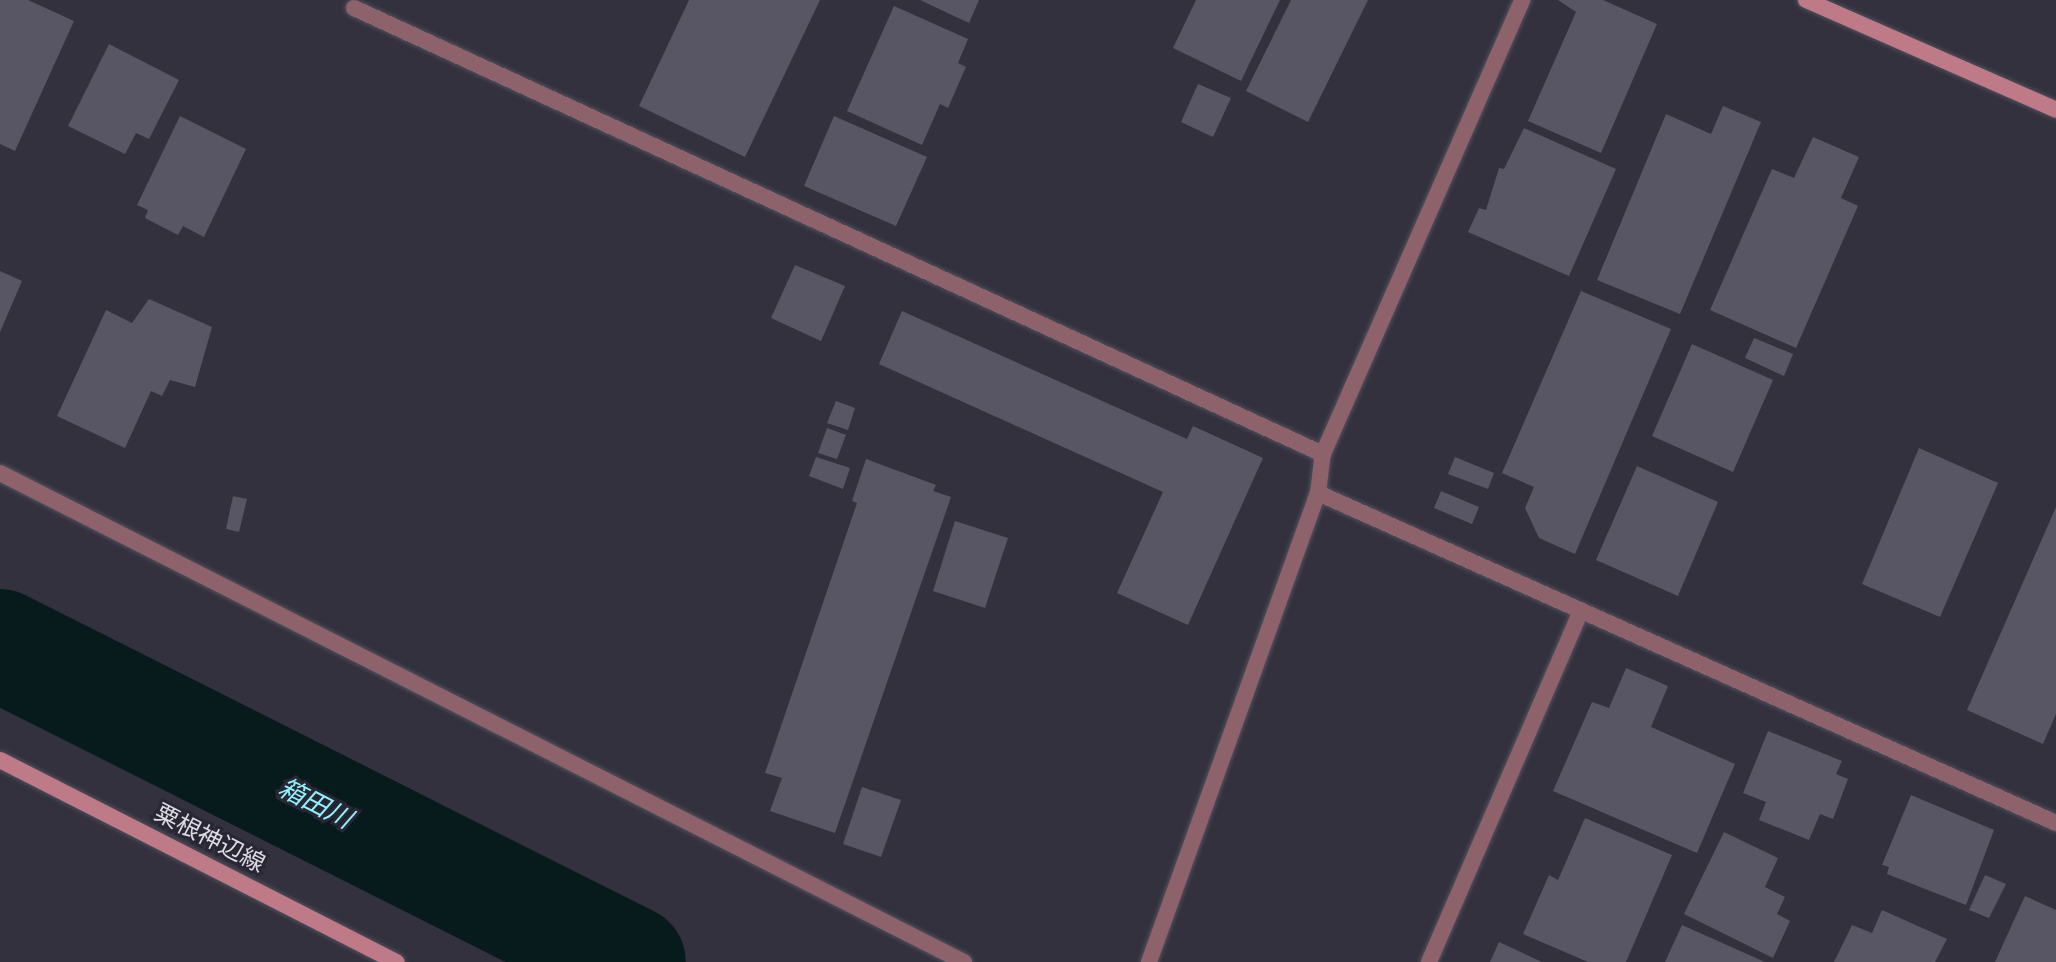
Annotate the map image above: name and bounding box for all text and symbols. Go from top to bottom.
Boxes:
water label: 箱田川 [273,772,357,836]
street label: 粟根神辺線 [150,798,270,878]

